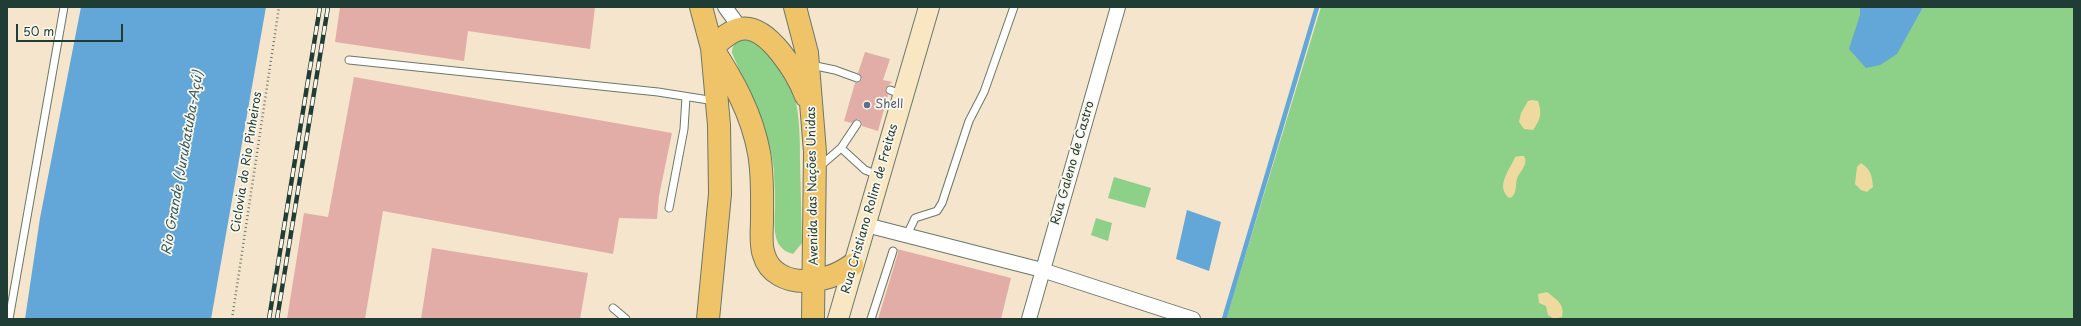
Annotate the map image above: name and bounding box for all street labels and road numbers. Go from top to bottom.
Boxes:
street label: Ciclovia do Rio Pinheiros [229,91,265,233]
street label: Rua Galeno de Castro [1048,99,1098,227]
street label: Avenida das Nações Unidas [804,106,822,266]
street label: Rua Cristiano Rolim de Freitas [839,122,901,296]

